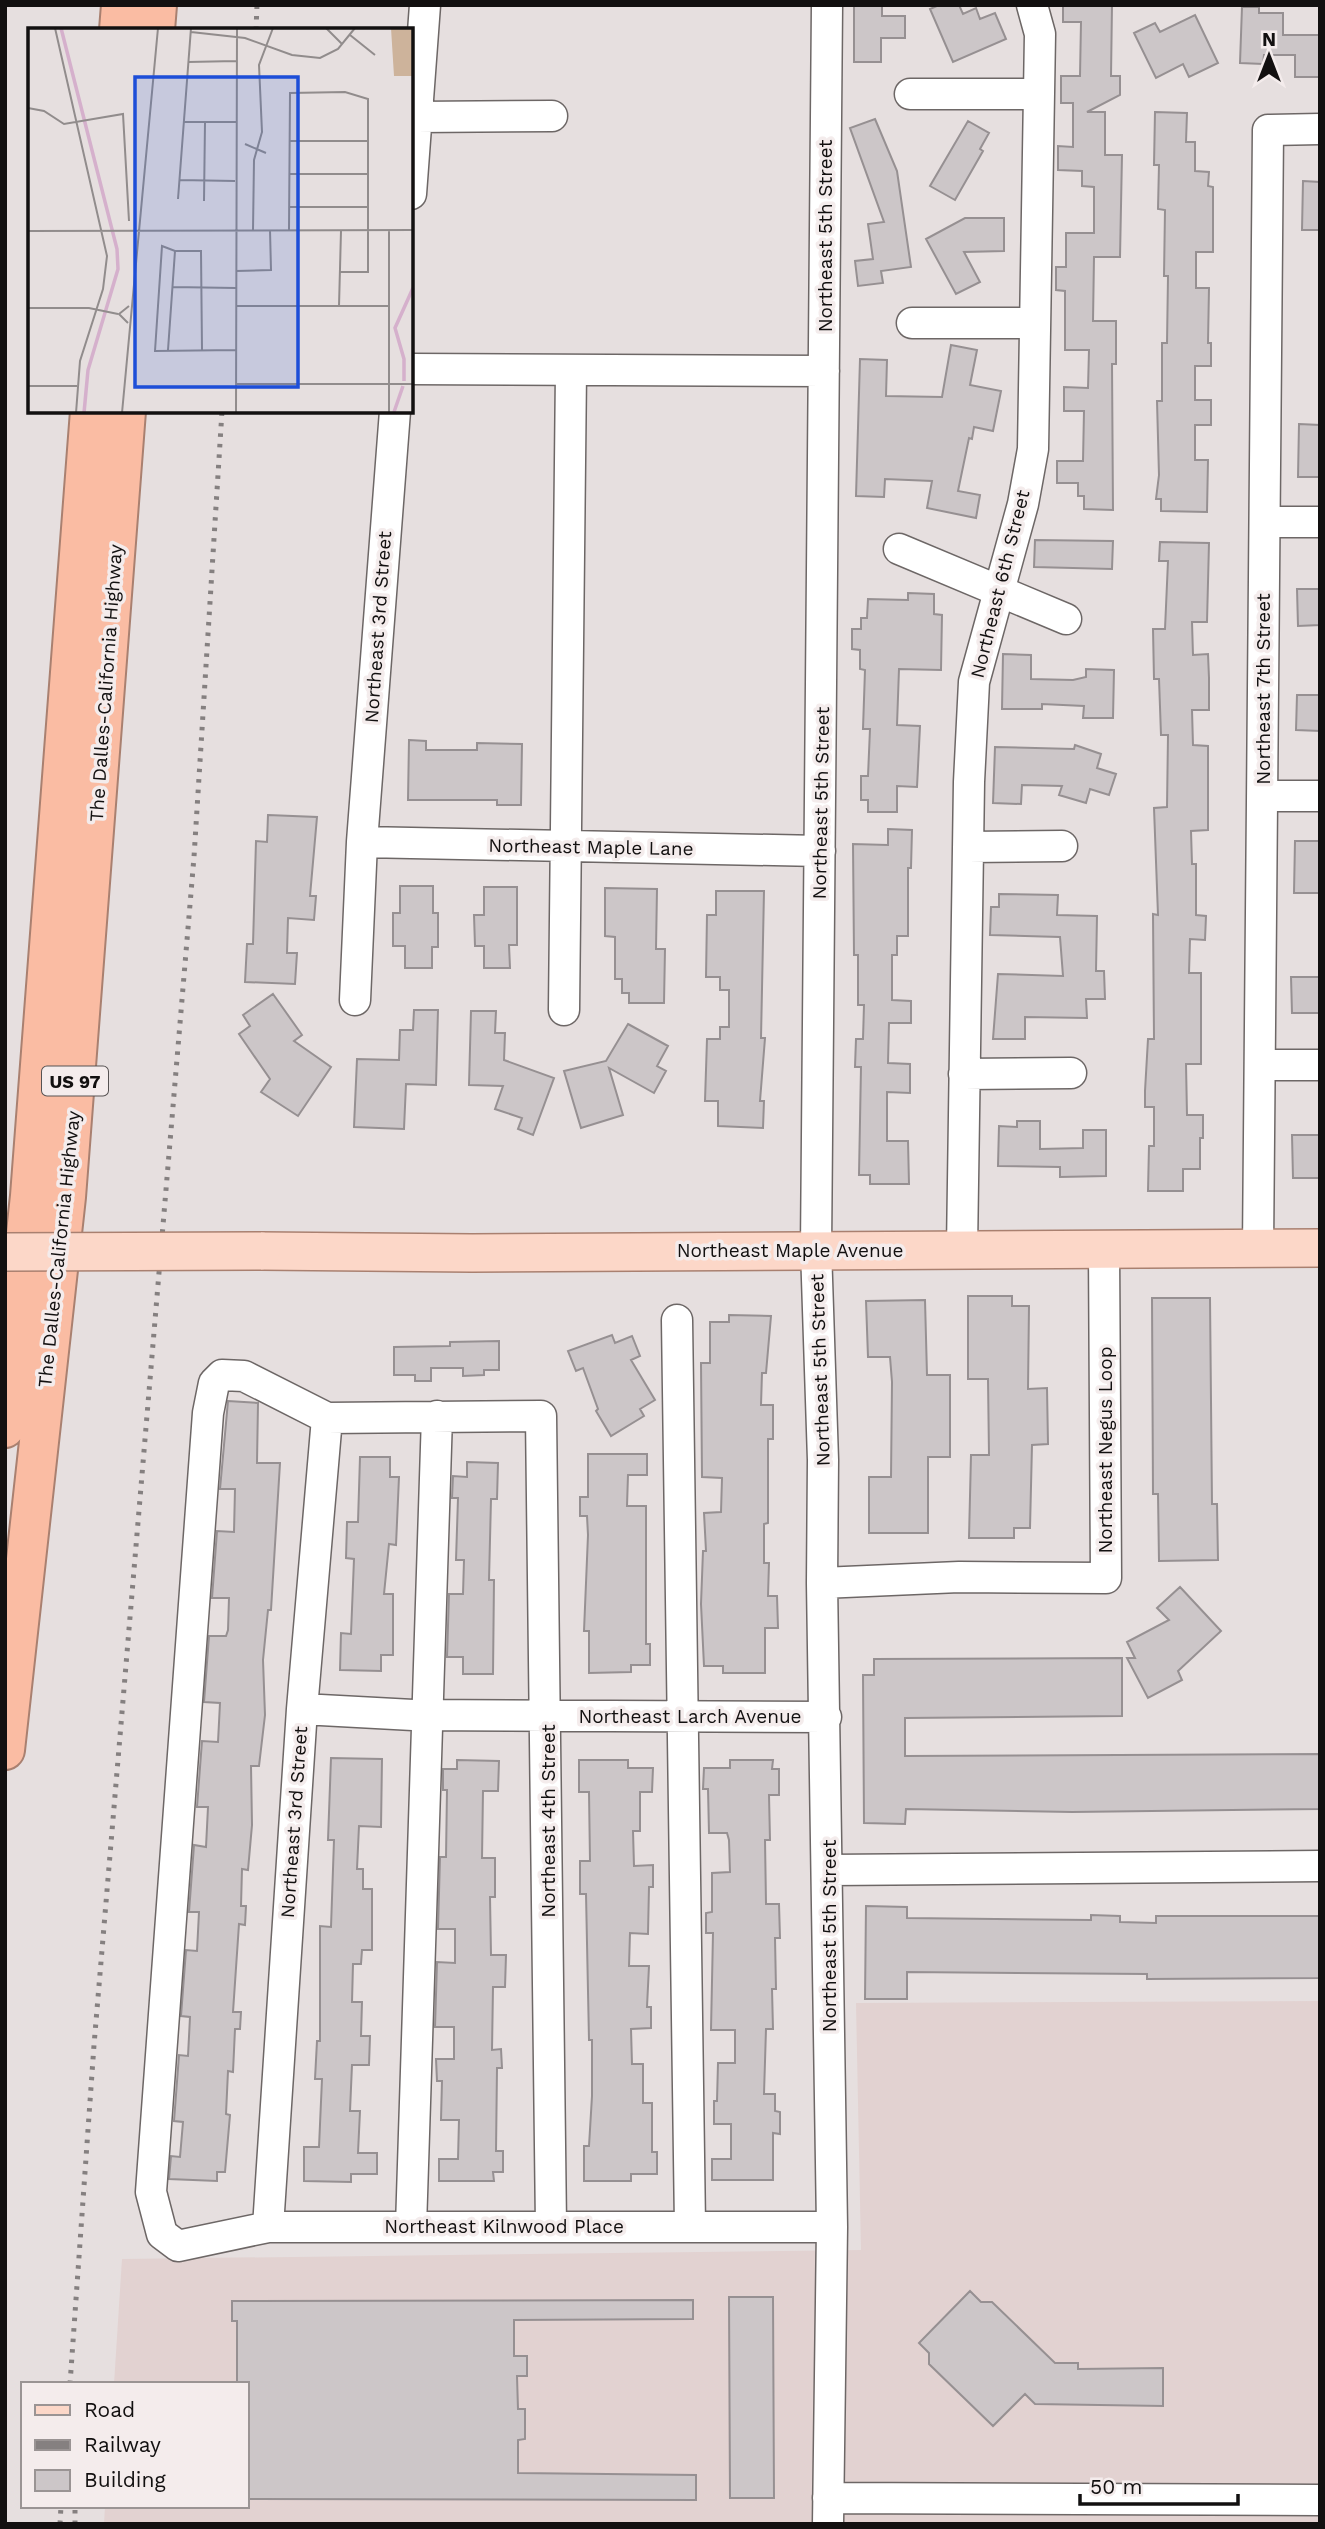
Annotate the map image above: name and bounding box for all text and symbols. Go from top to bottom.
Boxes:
north arrow [1234,21,1304,91]
inset map [28,28,413,413]
text: N [1262,28,1276,51]
street label: Northeast 5th Street [814,140,837,332]
street label: Northeast 6th Street [965,487,1035,681]
street label: Northeast 3rd Street [360,530,396,724]
street label: The Dalles-California Highway [85,543,127,823]
street label: Northeast 7th Street [1252,593,1275,785]
street label: Northeast 5th Street [808,706,834,900]
street label: Northeast Maple Lane [488,834,694,860]
road number: US 97 [42,1066,108,1096]
street label: The Dalles-California Highway [33,1109,85,1388]
street label: Northeast Maple Avenue [677,1239,903,1262]
street label: Northeast 5th Street [805,1273,835,1467]
street label: Northeast Negus Loop [1094,1346,1117,1554]
street label: Northeast Larch Avenue [578,1705,802,1728]
street label: Northeast 4th Street [537,1724,560,1918]
street label: Northeast 3rd Street [276,1725,312,1919]
street label: Northeast 5th Street [818,1840,841,2032]
street label: Northeast Kilnwood Place [384,2215,624,2238]
legend [21,2382,248,2508]
text: Road [84,2397,135,2422]
text: Railway [84,2432,161,2457]
scale bar [1080,2462,1238,2506]
text: Building [84,2467,166,2492]
text: 50 m [1090,2474,1142,2499]

